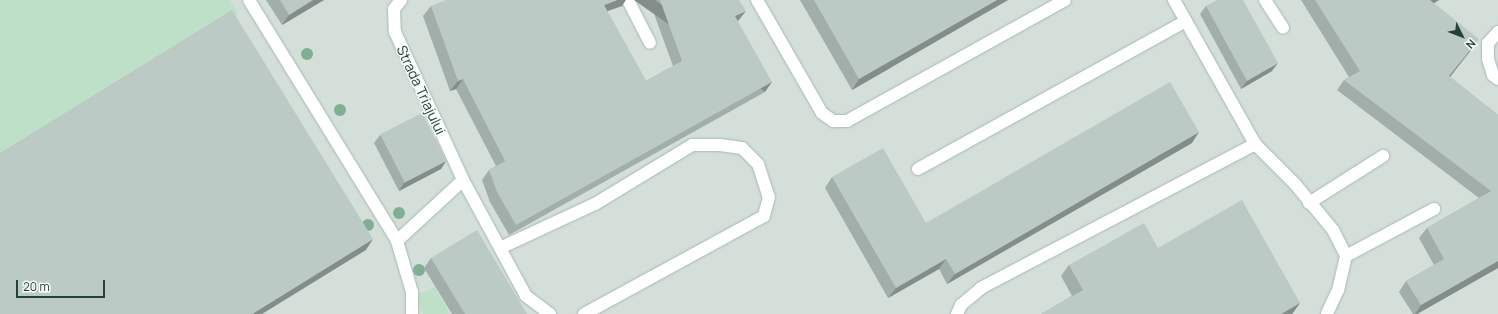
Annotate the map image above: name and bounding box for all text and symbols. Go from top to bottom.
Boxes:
north arrow [1442,16,1482,56]
text: N [1463,36,1480,52]
street label: Strada Triajului [393,43,449,137]
scale bar [18,272,107,298]
text: 20 m [23,278,50,295]

